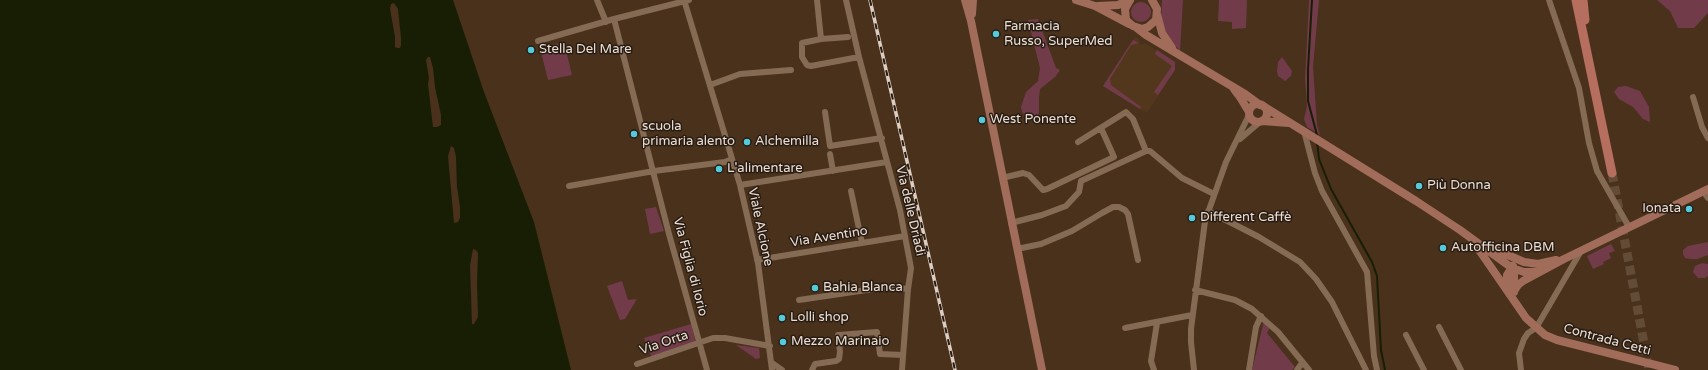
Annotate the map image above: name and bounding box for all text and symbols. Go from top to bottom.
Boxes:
place label: Farmacia Russo, SuperMed [1004,19,1112,50]
marker: Farmacia Russo, SuperMed [991,29,1001,39]
place label: Stella Del Mare [539,42,632,58]
marker: Stella Del Mare [526,45,536,55]
place label: West Ponente [990,112,1076,128]
marker: West Ponente [977,115,987,125]
place label: scuola primaria alento [642,119,735,150]
marker: scuola primaria alento [629,129,639,139]
place label: Alchemilla [755,134,819,150]
marker: Alchemilla [742,137,752,147]
place label: L'alimentare [727,161,803,177]
marker: L'alimentare [714,164,724,174]
street label: Via delle Driadi [892,164,928,258]
place label: Più Donna [1427,178,1491,194]
marker: Più Donna [1414,181,1424,191]
street label: Viale Alcione [744,186,776,268]
place label: Ionata [1642,201,1681,217]
marker: Ionata [1684,204,1694,214]
place label: Different Caffè [1200,210,1291,226]
marker: Different Caffè [1187,213,1197,223]
street label: Via Figlia di Iorio [669,216,711,318]
street label: Via Aventino [789,223,869,251]
place label: Autofficina DBM [1451,240,1555,256]
marker: Autofficina DBM [1438,243,1448,253]
place label: Bahia Blanca [823,280,903,296]
marker: Bahia Blanca [810,283,820,293]
place label: Lolli shop [790,310,849,326]
marker: Lolli shop [777,313,787,323]
street label: Contrada Cetti [1562,321,1652,359]
street label: Via Orta [638,327,690,359]
place label: Mezzo Marinaio [791,334,889,350]
marker: Mezzo Marinaio [778,337,788,347]

